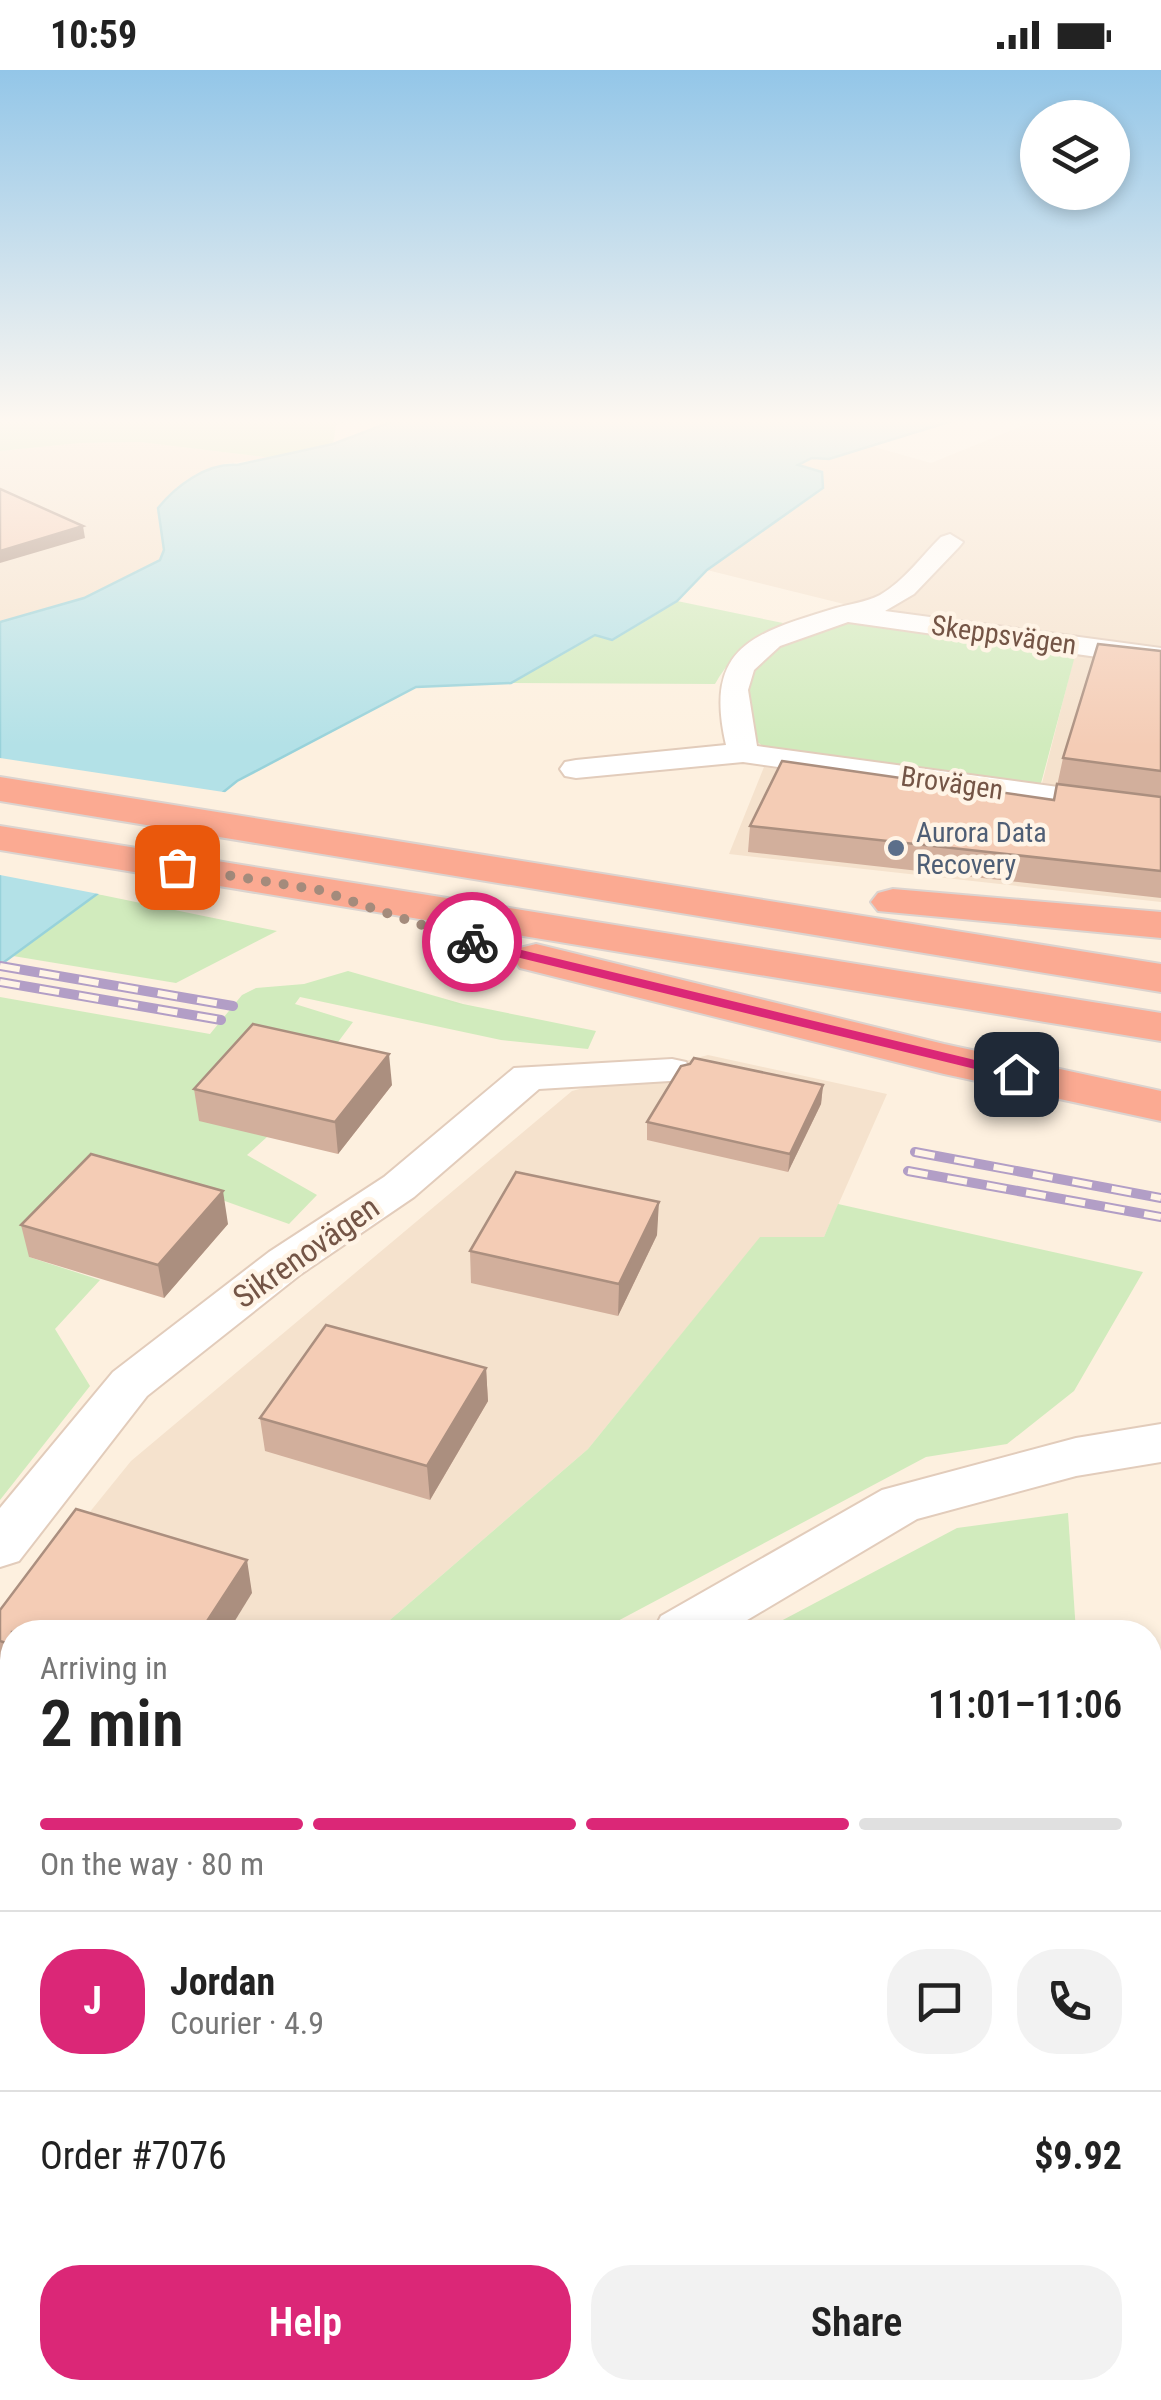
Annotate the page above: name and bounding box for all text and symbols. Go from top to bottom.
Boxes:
text: 10:59 [50,13,137,57]
map controls [1020,100,1130,210]
button: layers [1020,100,1130,210]
street label: Skeppsvägen [929,608,1079,662]
street label: Brovägen [899,759,1005,807]
place label: Aurora Data Recovery [916,816,1047,881]
pin [135,825,220,910]
marker: Aurora Data Recovery [885,837,907,859]
icon: bag [150,840,205,895]
courier [422,892,522,992]
icon: bike [445,915,500,970]
pin [974,1032,1059,1117]
icon: home [989,1047,1044,1102]
street label: Sikrenovägen [226,1188,386,1316]
text: Arriving in [40,1649,168,1687]
text: 11:01–11:06 [928,1683,1122,1727]
text: 2 min [40,1686,184,1762]
text: On the way · 80 m [40,1845,264,1883]
button: chat [887,1949,992,2054]
button: phone [1017,1949,1122,2054]
text: Jordan [170,1960,275,2004]
text: J [83,1979,102,2023]
text: Courier · 4.9 [170,2004,324,2042]
text: Order #7076 [40,2134,227,2178]
text: $9.92 [1034,2134,1122,2178]
button: Help [40,2265,571,2380]
button: Share [591,2265,1122,2380]

